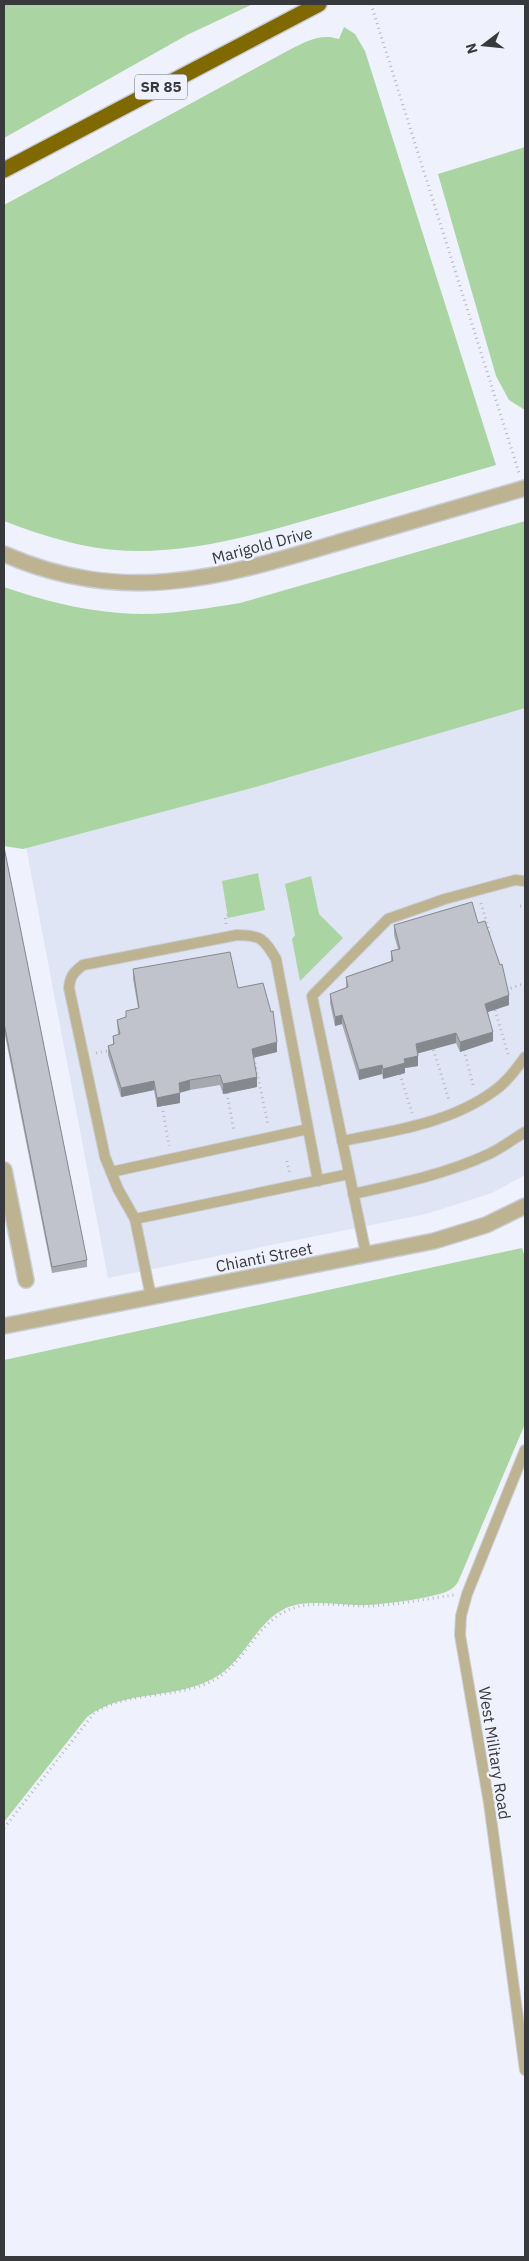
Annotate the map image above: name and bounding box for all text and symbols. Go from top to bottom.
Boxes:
north arrow [459,20,509,70]
text: N [461,41,482,56]
road number: SR 85 [135,74,187,100]
street label: Marigold Drive [210,522,315,568]
street label: Chianti Street [214,1238,314,1276]
street label: West Military Road [475,1685,515,1821]

